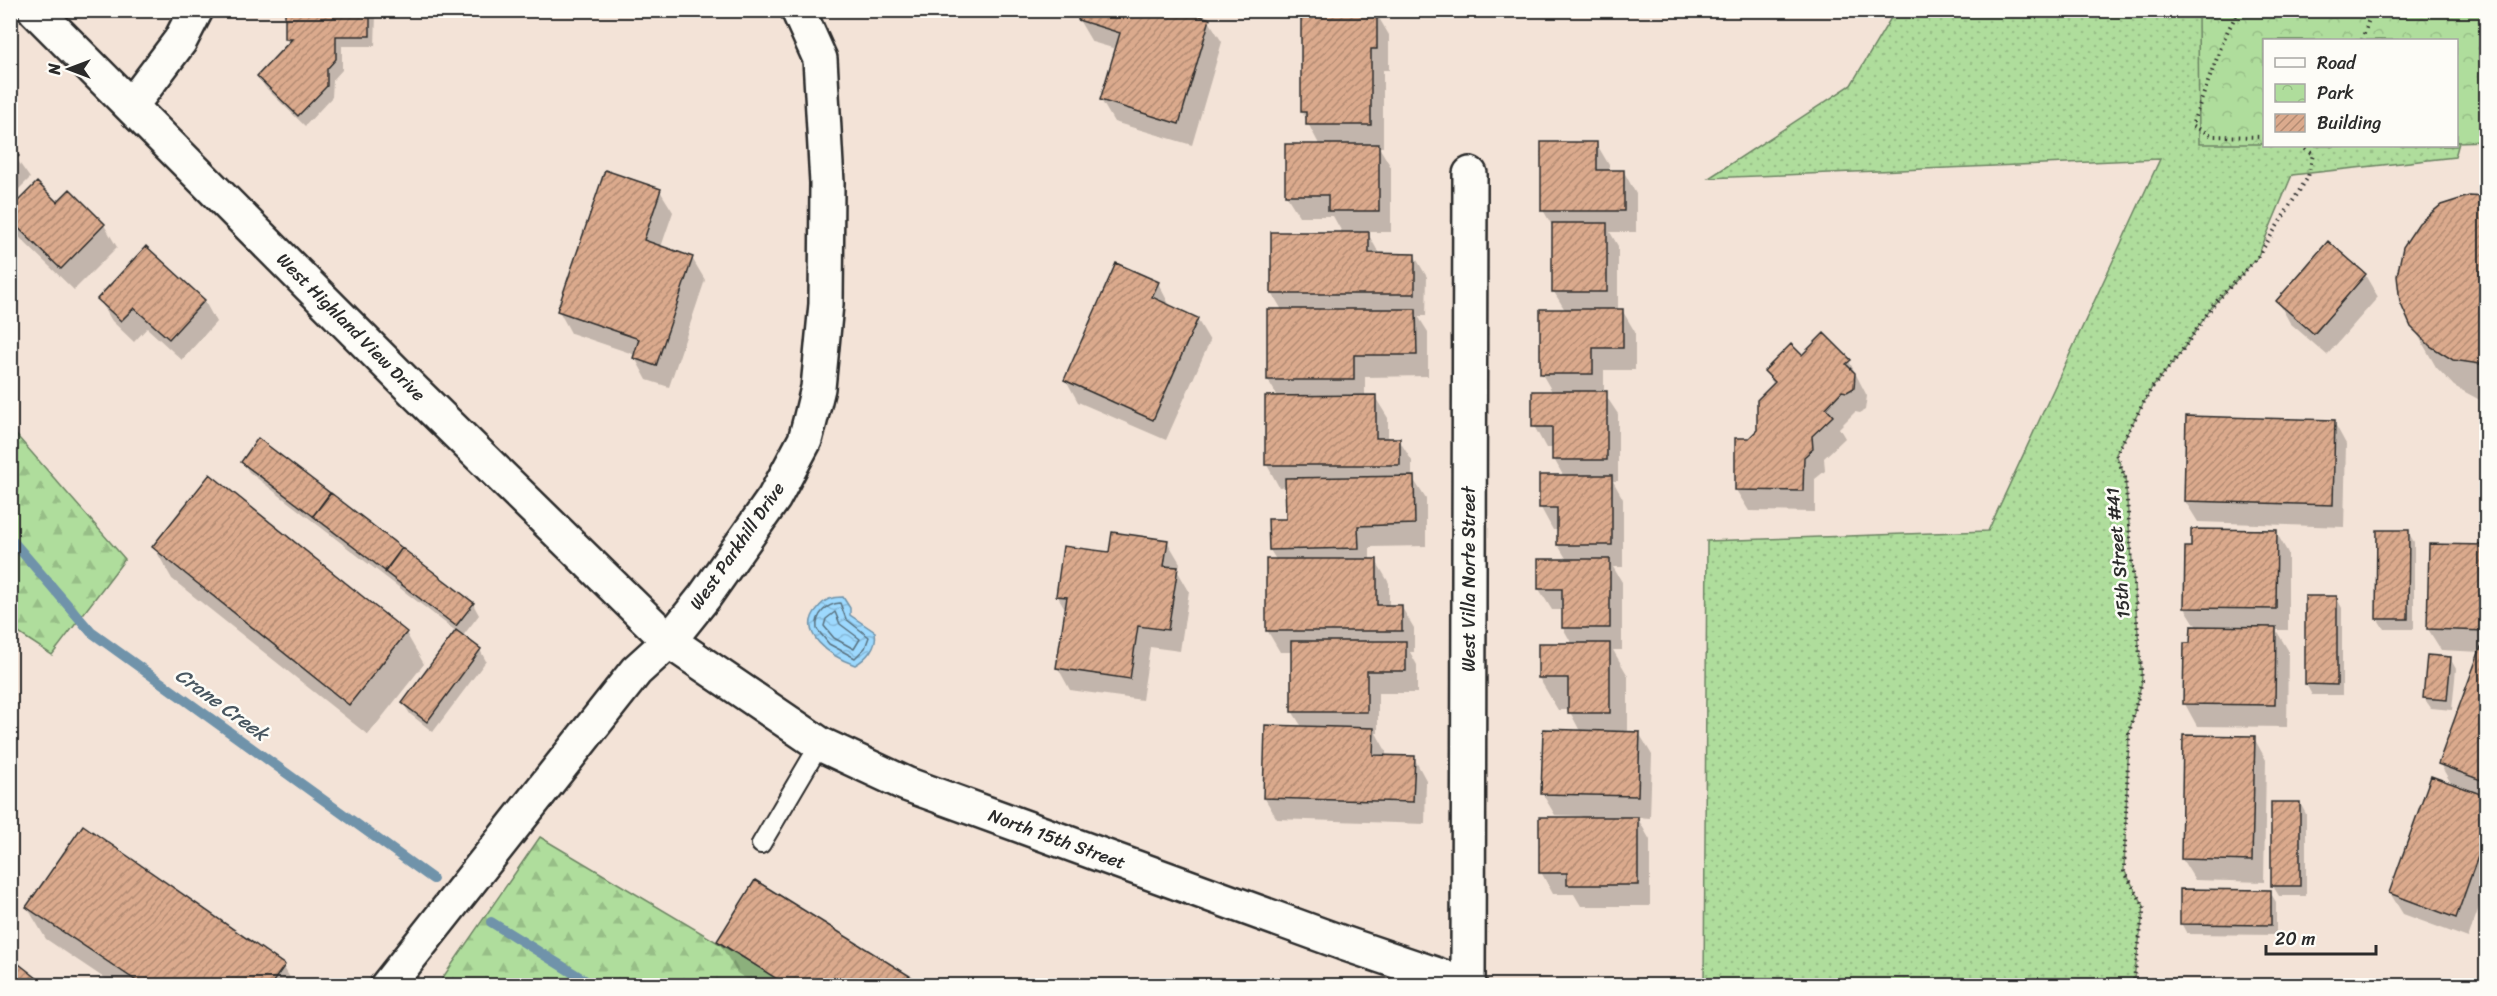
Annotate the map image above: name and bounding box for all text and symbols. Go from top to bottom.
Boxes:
north arrow [39,39,99,99]
legend [2263,39,2458,147]
text: Road [2317,47,2357,79]
text: N [40,63,69,76]
text: Park [2317,77,2354,109]
text: Building [2317,107,2381,139]
street label: West Highland View Drive [269,245,433,409]
street label: West Parkhill Drive [681,475,793,617]
street label: West Villa Norte Street [1453,485,1485,672]
street label: 15th Street #41 [2096,486,2140,620]
water label: Crane Creek [168,658,278,752]
street label: North 15th Street [984,799,1130,879]
scale bar [2266,918,2376,956]
text: 20 m [2275,923,2315,955]

